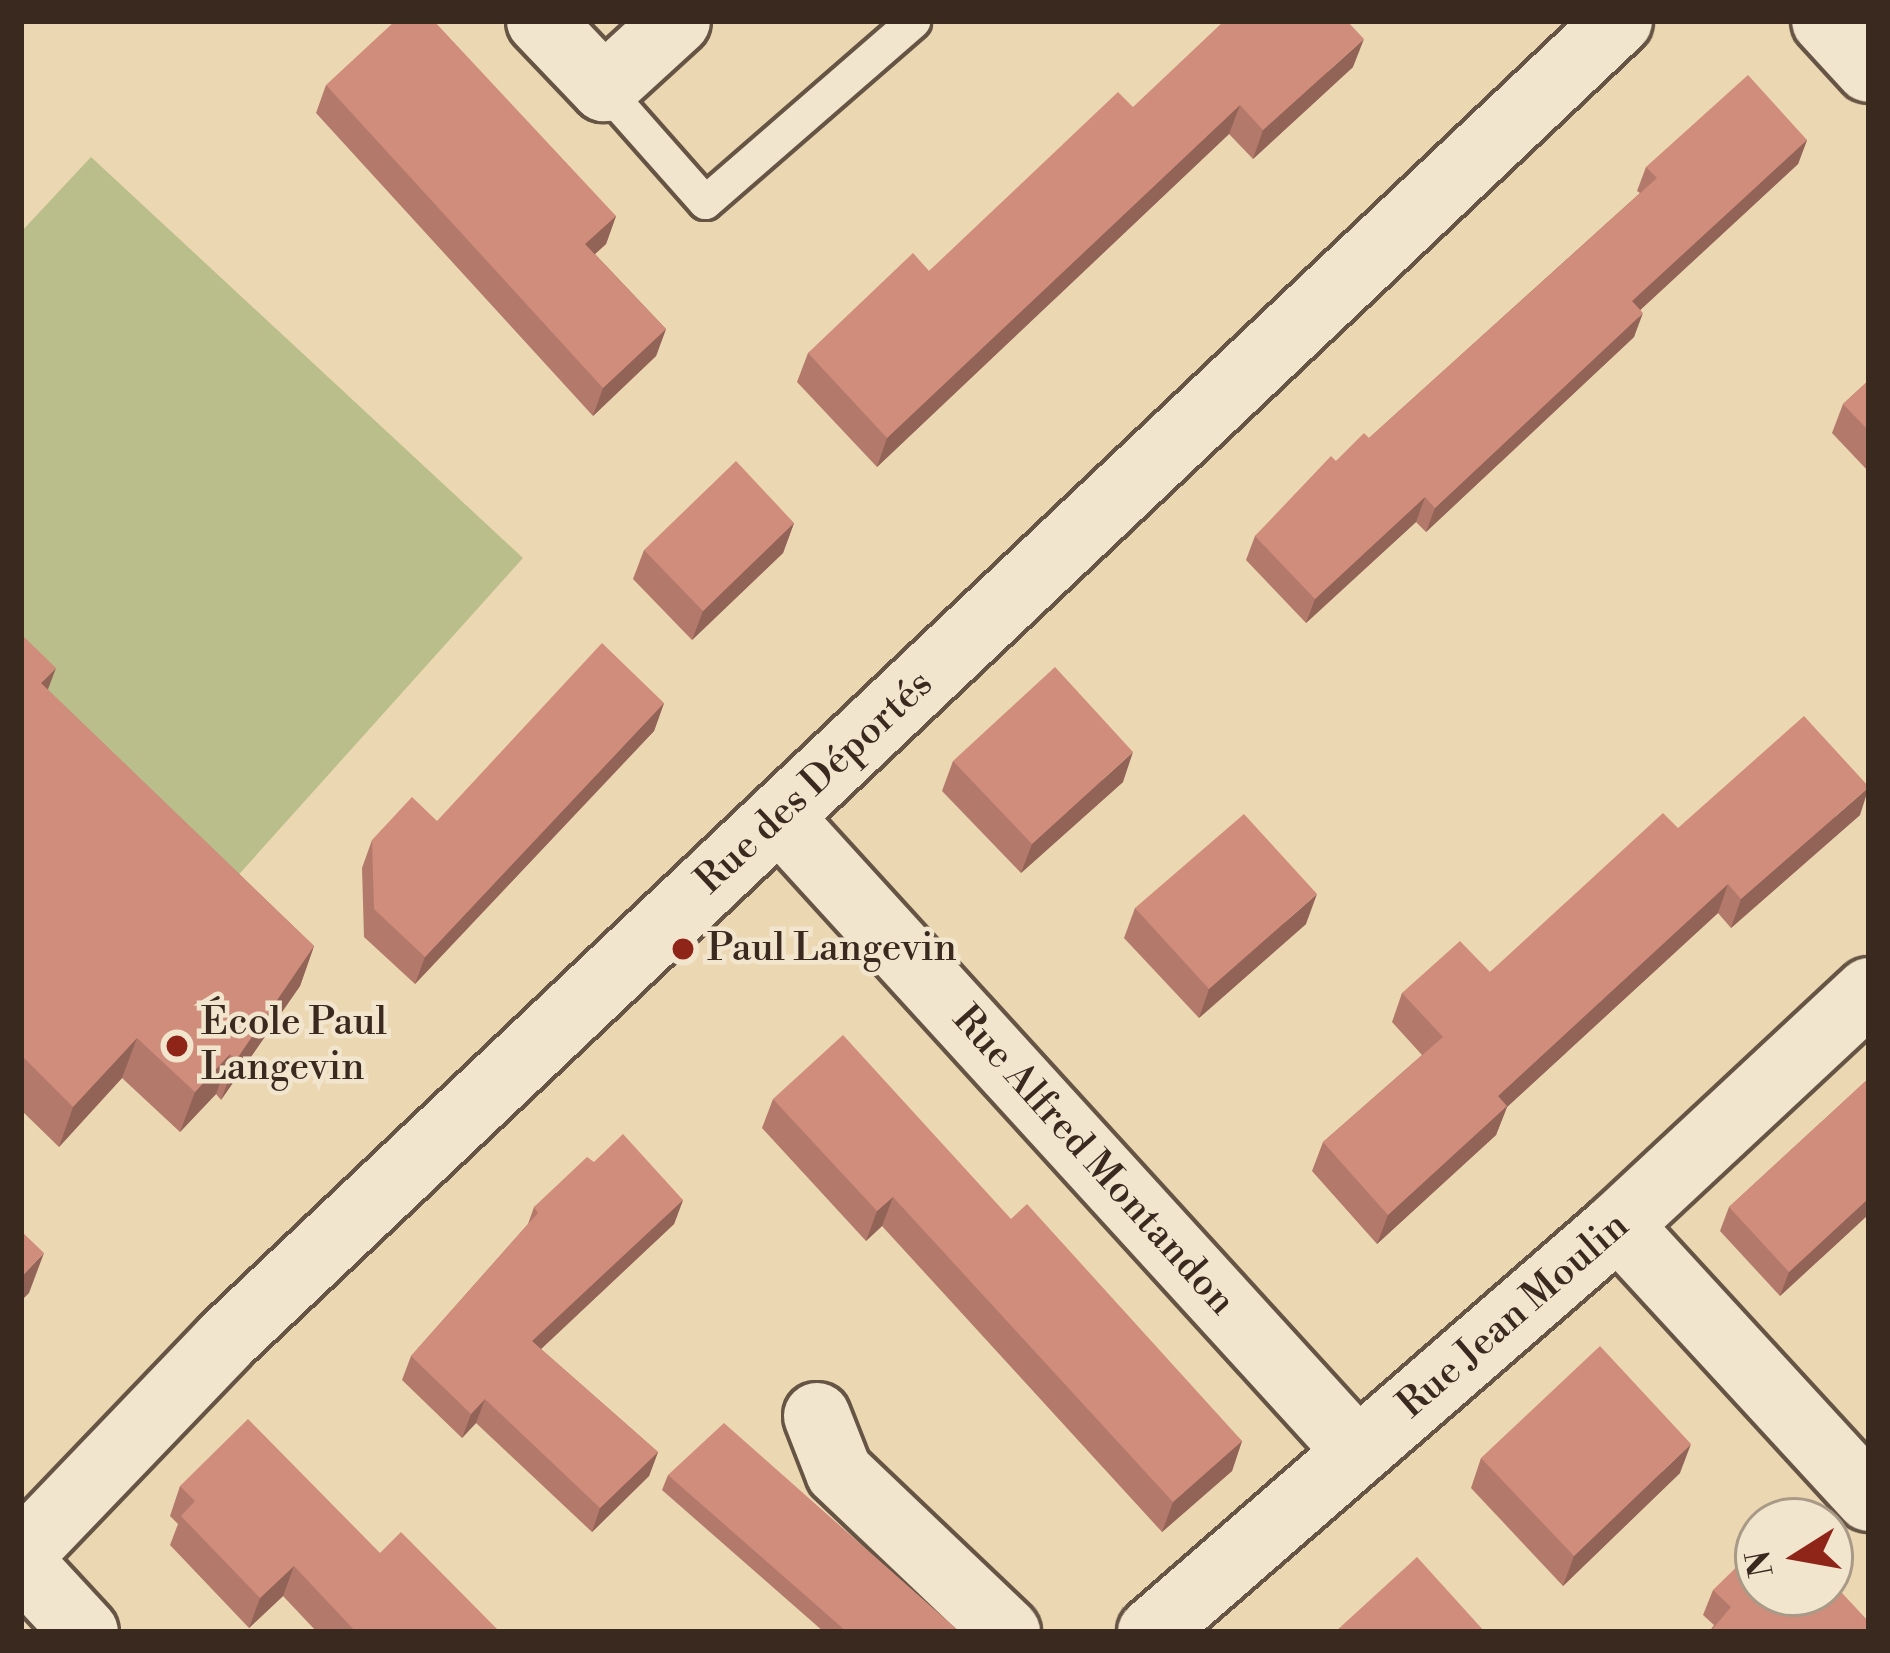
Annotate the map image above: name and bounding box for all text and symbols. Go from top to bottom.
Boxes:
street label: Rue des Déportés [687,661,943,905]
place label: Paul Langevin [707,926,957,972]
marker: Paul Langevin [670,936,696,962]
street label: Rue Alfred Montandon [942,997,1244,1325]
place label: École Paul Langevin [201,1001,387,1092]
marker: École Paul Langevin [164,1033,190,1059]
street label: Rue Jean Moulin [1389,1203,1639,1429]
north arrow [1734,1497,1854,1617]
text: N [1739,1547,1784,1580]

